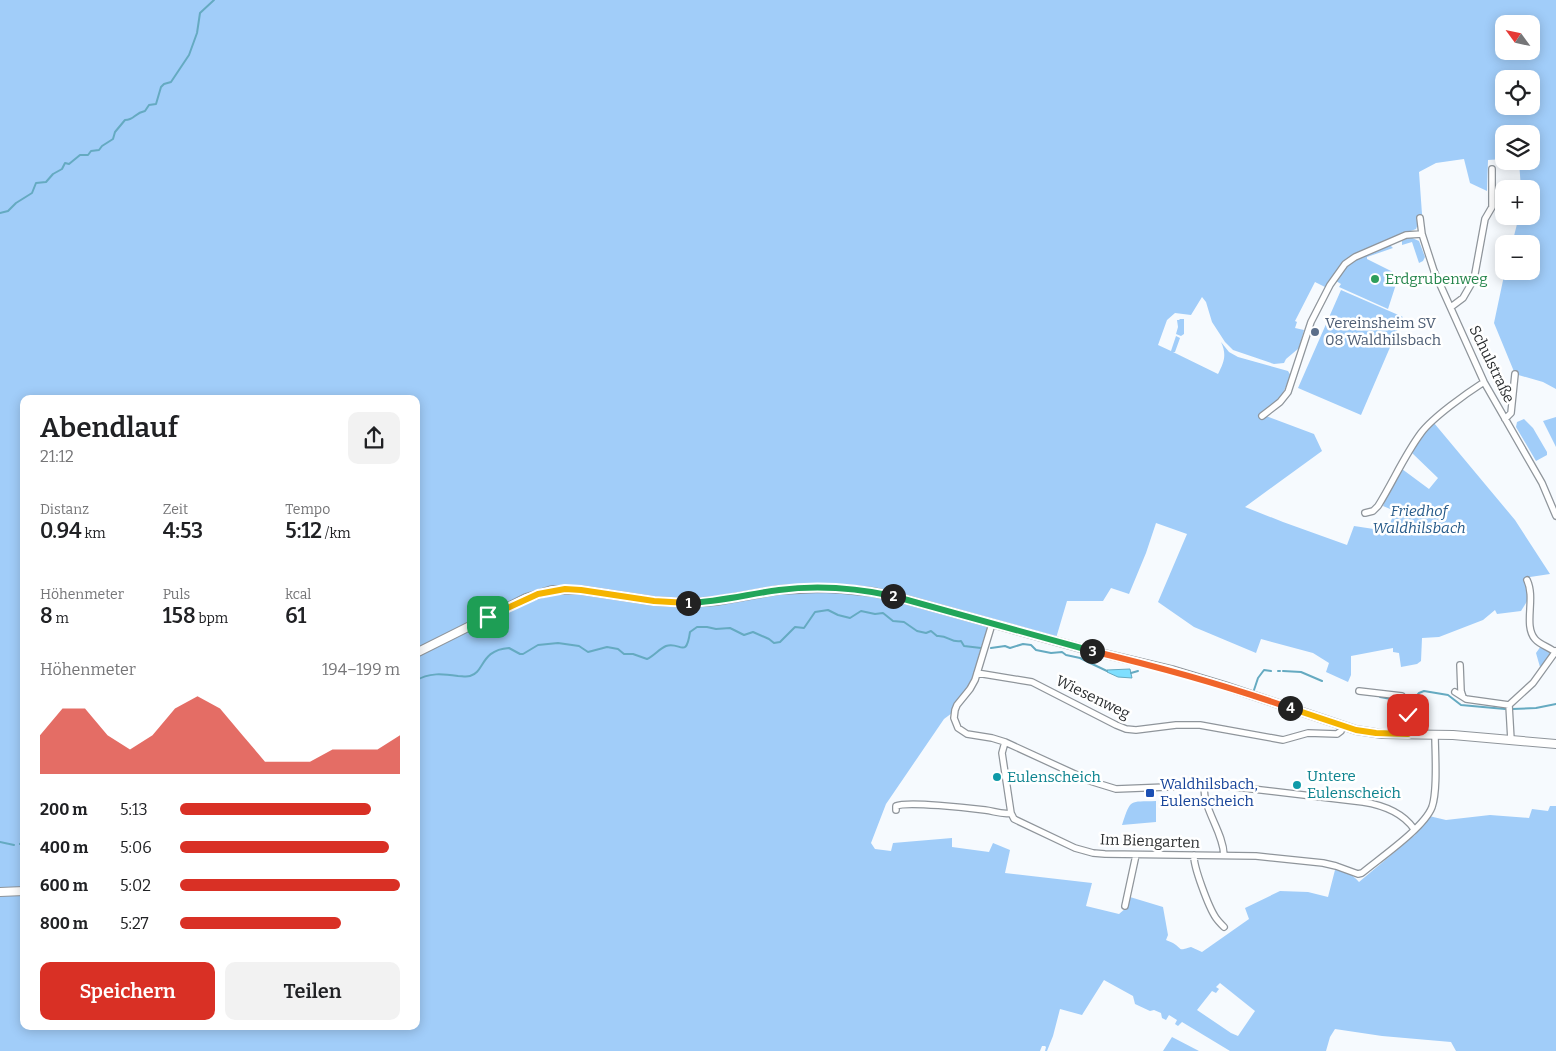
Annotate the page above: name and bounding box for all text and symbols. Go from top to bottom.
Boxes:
north arrow [1495,15,1540,60]
map controls [1495,15,1540,280]
button: locate [1495,70,1540,115]
button: layers [1495,125,1540,170]
button: + [1495,180,1540,225]
button: − [1495,235,1540,280]
place label: Erdgrubenweg [1385,270,1488,288]
marker: Erdgrubenweg [1369,273,1381,285]
place label: Vereinsheim SV 08 Waldhilsbach [1325,314,1442,349]
street label: Schulstraße [1466,322,1518,406]
marker: Vereinsheim SV 08 Waldhilsbach [1309,326,1321,338]
text: Abendlauf [40,411,178,444]
button: share [348,412,400,464]
text: 21:12 [40,447,74,466]
text: Distanz [40,501,89,518]
text: Zeit [163,501,188,518]
text: Tempo [285,501,330,518]
park label: Friedhof Waldhilsbach [1372,502,1466,537]
text: 0.94 [40,518,82,544]
text: 4:53 [163,518,203,544]
text: 5:12 [285,518,322,544]
text: km [82,525,106,542]
text: /km [322,525,351,542]
pin: 2 [880,584,906,608]
text: Höhenmeter [40,586,124,603]
text: Puls [163,586,190,603]
text: kcal [285,586,311,603]
text: 2 [890,588,897,605]
pin: 1 [676,590,700,616]
text: 1 [685,595,692,612]
pin [467,596,509,638]
text: 8 [40,603,53,629]
text: 158 [163,603,196,629]
text: 61 [285,603,306,629]
icon: arrive [474,603,502,631]
text: m [53,610,69,627]
text: bpm [196,610,228,627]
pin: 3 [1080,638,1104,664]
text: 3 [1088,643,1097,660]
text: Höhenmeter [40,660,136,679]
text: 194–199 m [322,660,400,679]
street label: Wiesenweg [1053,671,1133,723]
pin [1387,694,1429,736]
pin: 4 [1278,696,1302,720]
text: 4 [1286,700,1295,717]
icon: check [1394,701,1422,729]
place label: Untere Eulenscheich [1307,767,1401,802]
place label: Eulenscheich [1007,768,1101,786]
marker: Eulenscheich [991,771,1003,783]
place label: Waldhilsbach, Eulenscheich [1160,775,1258,810]
marker: Untere Eulenscheich [1291,779,1303,791]
marker: Waldhilsbach, Eulenscheich [1144,787,1156,799]
text: 200 m [40,800,87,819]
text: 5:13 [120,800,148,819]
street label: Im Biengarten [1100,830,1201,852]
text: 400 m [40,838,88,857]
text: 5:06 [120,838,152,857]
text: 600 m [40,876,88,895]
text: 5:02 [120,876,151,895]
text: 800 m [40,914,88,933]
text: 5:27 [120,914,149,933]
button: Speichern [40,962,215,1020]
button: Teilen [225,962,400,1020]

